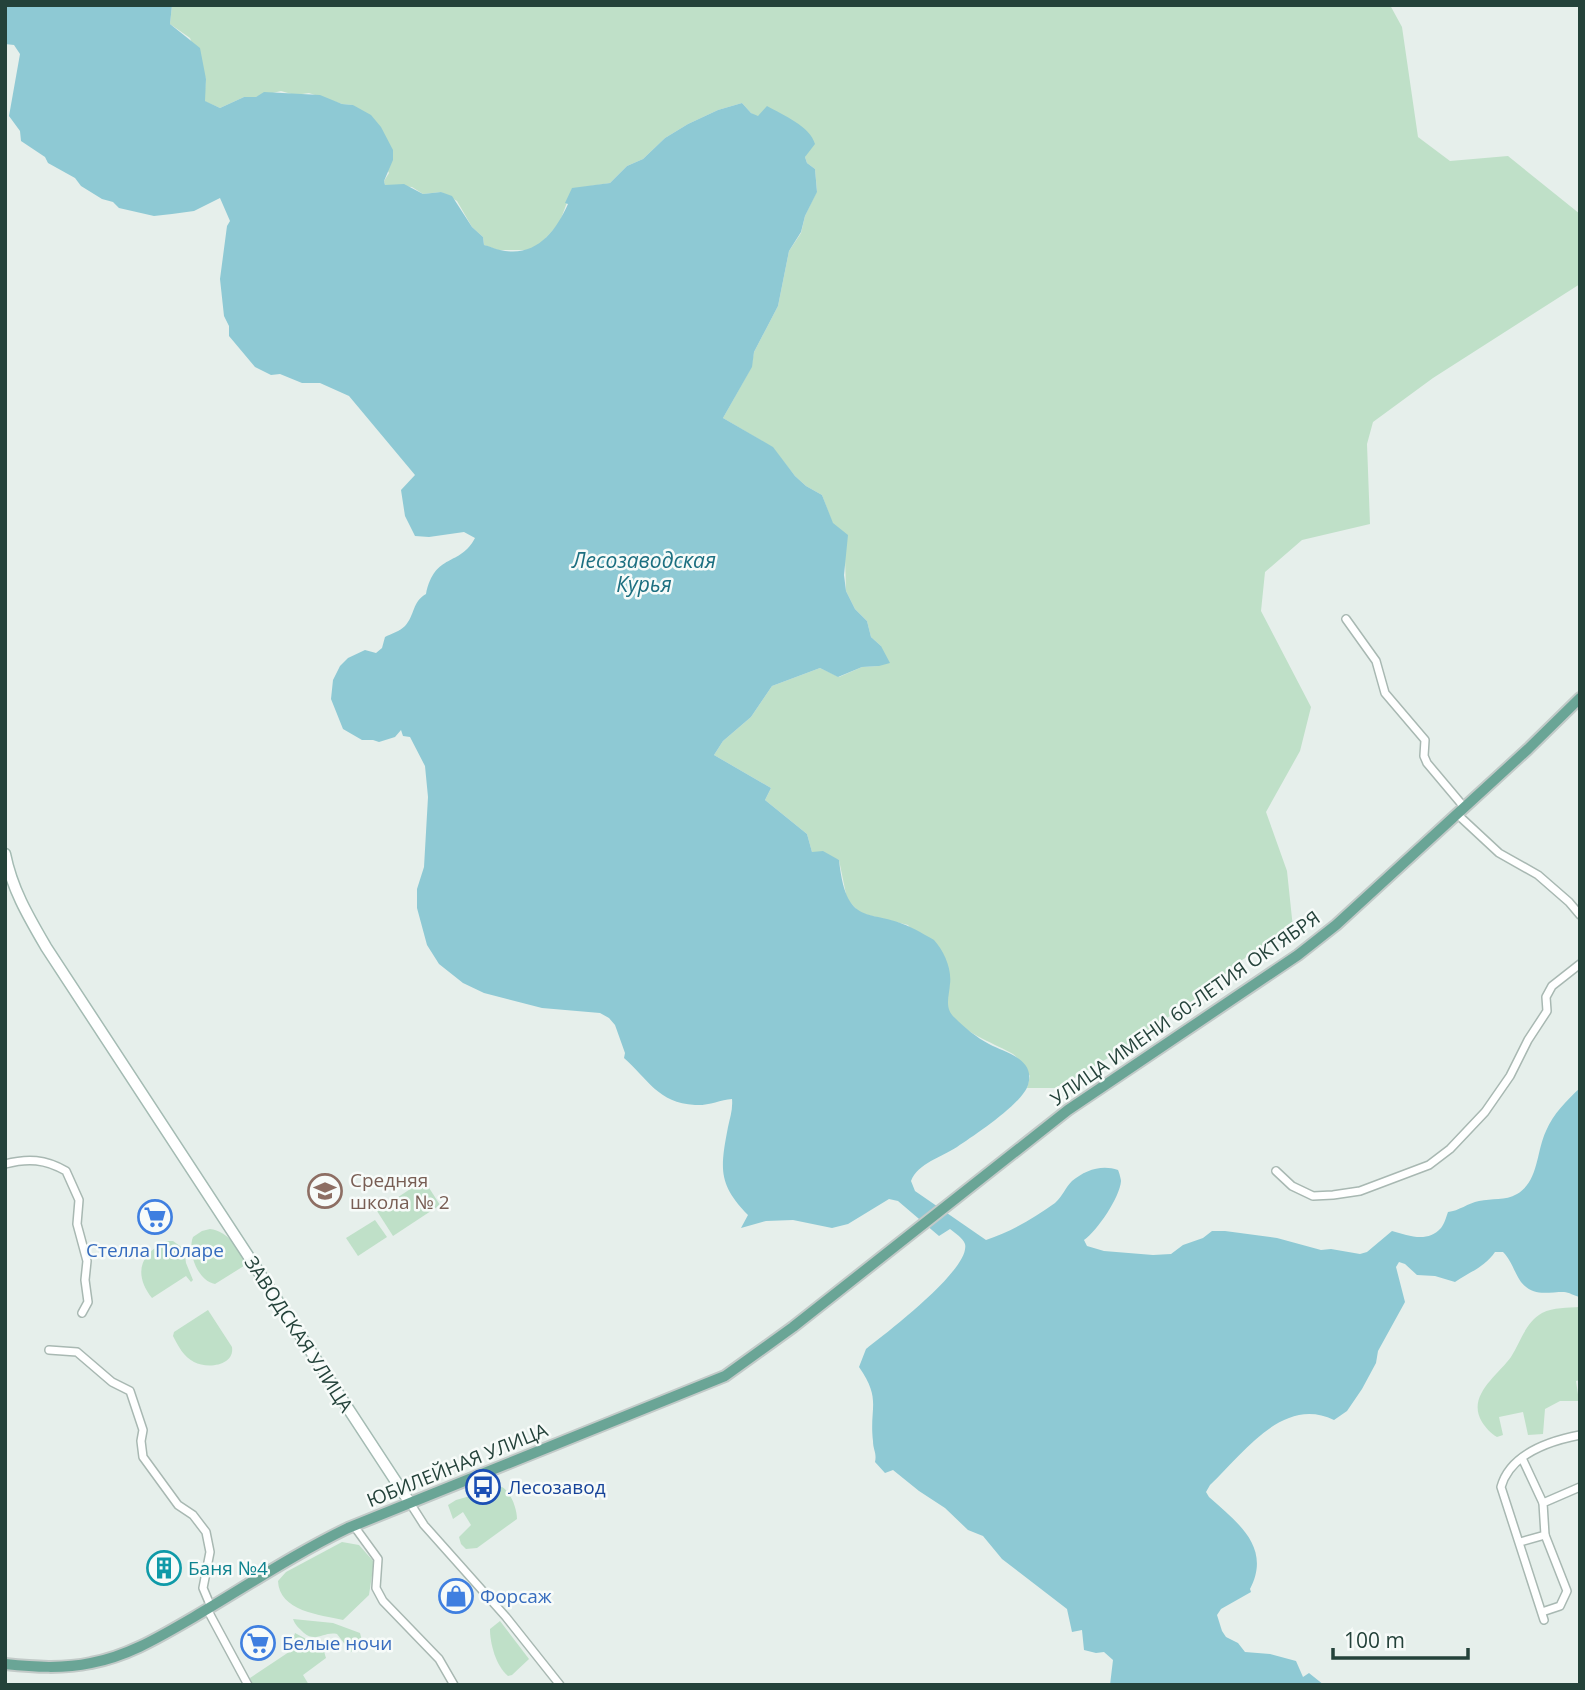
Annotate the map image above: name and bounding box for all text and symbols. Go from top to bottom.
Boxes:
water label: Лесозаводская Курья [571,546,716,598]
street label: УЛИЦА ИМЕНИ 60-ЛЕТИЯ ОКТЯБРЯ [1045,905,1325,1111]
place label: Средняя школа № 2 [350,1167,450,1215]
school or university icon: Средняя школа № 2 [306,1172,344,1210]
supermarket icon: Стелла Поларе [136,1198,174,1236]
place label: Стелла Поларе [86,1237,224,1263]
street label: ЗАВОДСКАЯ УЛИЦА [239,1251,359,1417]
street label: ЮБИЛЕЙНАЯ УЛИЦА [363,1417,551,1513]
bus stop icon: Лесозавод [464,1468,502,1506]
place label: Лесозавод [508,1474,606,1500]
building icon: Баня №4 [145,1549,183,1587]
place label: Баня №4 [188,1555,268,1581]
shop icon: Форсаж [437,1577,475,1615]
place label: Форсаж [480,1583,552,1609]
scale bar [1333,1616,1468,1660]
supermarket icon: Белые ночи [239,1624,277,1662]
text: 100 m [1344,1626,1405,1654]
place label: Белые ночи [282,1630,392,1656]

